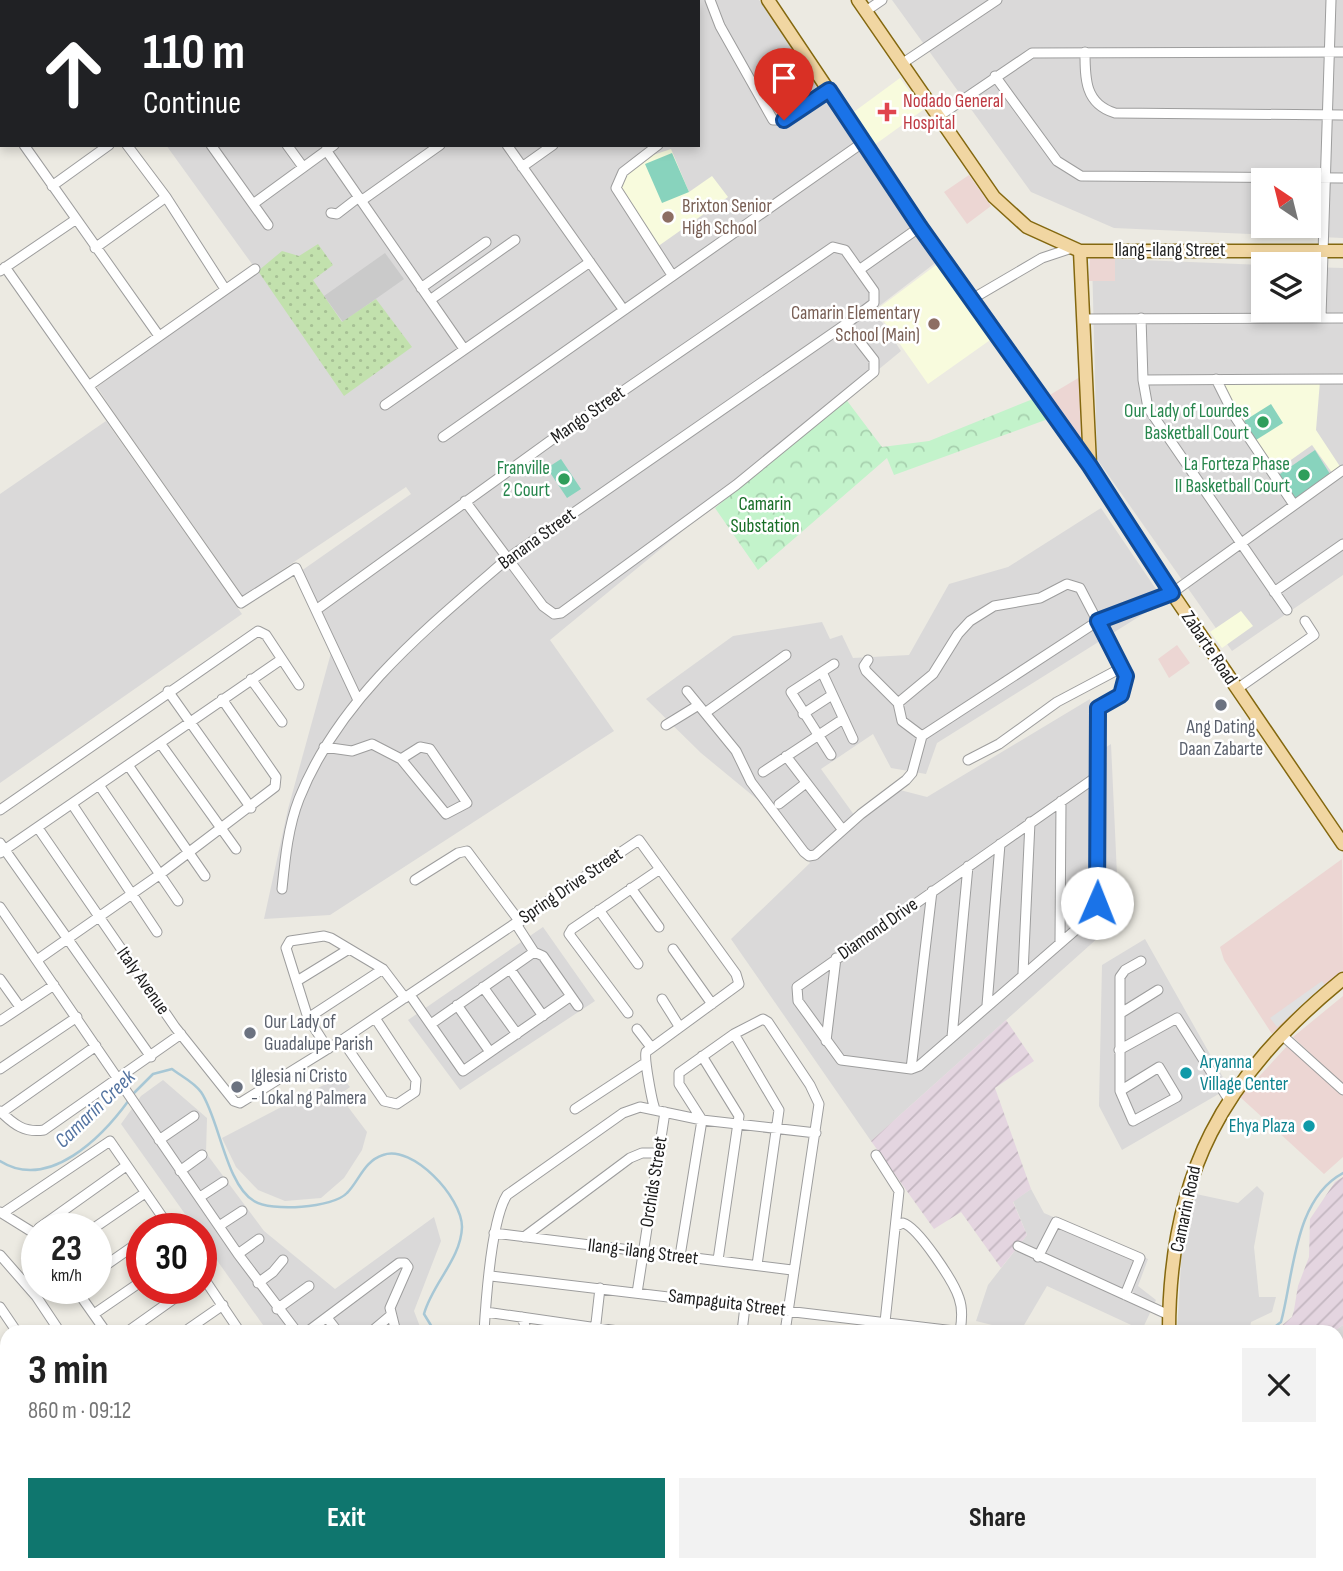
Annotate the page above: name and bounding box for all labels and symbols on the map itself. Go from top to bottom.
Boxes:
pin [754,48,814,120]
place label: Nodado General Hospital [903,90,1004,135]
marker: Nodado General Hospital [877,102,897,122]
north arrow [1251,168,1321,238]
place label: Brixton Senior High School [682,195,772,240]
marker: Brixton Senior High School [660,209,676,225]
street label: Ilang-ilang Street [1115,239,1226,262]
place label: Camarin Elementary School (Main) [791,302,921,347]
marker: Camarin Elementary School (Main) [926,316,942,332]
street label: Mango Street [546,381,630,449]
place label: Our Lady of Lourdes Basketball Court [1124,400,1249,445]
marker: Our Lady of Lourdes Basketball Court [1255,414,1271,430]
place label: La Forteza Phase II Basketball Court [1175,453,1290,498]
place label: Franville 2 Court [497,457,550,502]
marker: La Forteza Phase II Basketball Court [1296,467,1312,483]
marker: Franville 2 Court [556,471,572,487]
park label: Camarin Substation [730,493,800,538]
street label: Banana Street [494,503,580,575]
street label: Zabarte Road [1176,607,1242,689]
marker: Ang Dating Daan Zabarte [1213,697,1229,713]
place label: Ang Dating Daan Zabarte [1179,716,1263,761]
street label: Spring Drive Street [515,843,627,929]
position arrow [1060,866,1134,940]
street label: Diamond Drive [834,893,922,965]
street label: Italy Avenue [111,943,175,1019]
place label: Our Lady of Guadalupe Parish [264,1011,373,1056]
marker: Our Lady of Guadalupe Parish [242,1025,258,1041]
place label: Aryanna Village Center [1199,1051,1289,1096]
water label: Camarin Creek [50,1064,141,1153]
place label: Iglesia ni Cristo - Lokal ng Palmera [251,1065,367,1110]
marker: Aryanna Village Center [1178,1065,1194,1081]
marker: Iglesia ni Cristo - Lokal ng Palmera [229,1079,245,1095]
place label: Ehya Plaza [1229,1115,1295,1138]
marker: Ehya Plaza [1301,1118,1317,1134]
street label: Orchids Street [635,1135,673,1229]
street label: Camarin Road [1166,1164,1206,1254]
speed limit sign: 30 [126,1213,217,1304]
street label: Ilang-ilang Street [587,1234,700,1270]
street label: Sampaguita Street [667,1284,787,1322]

